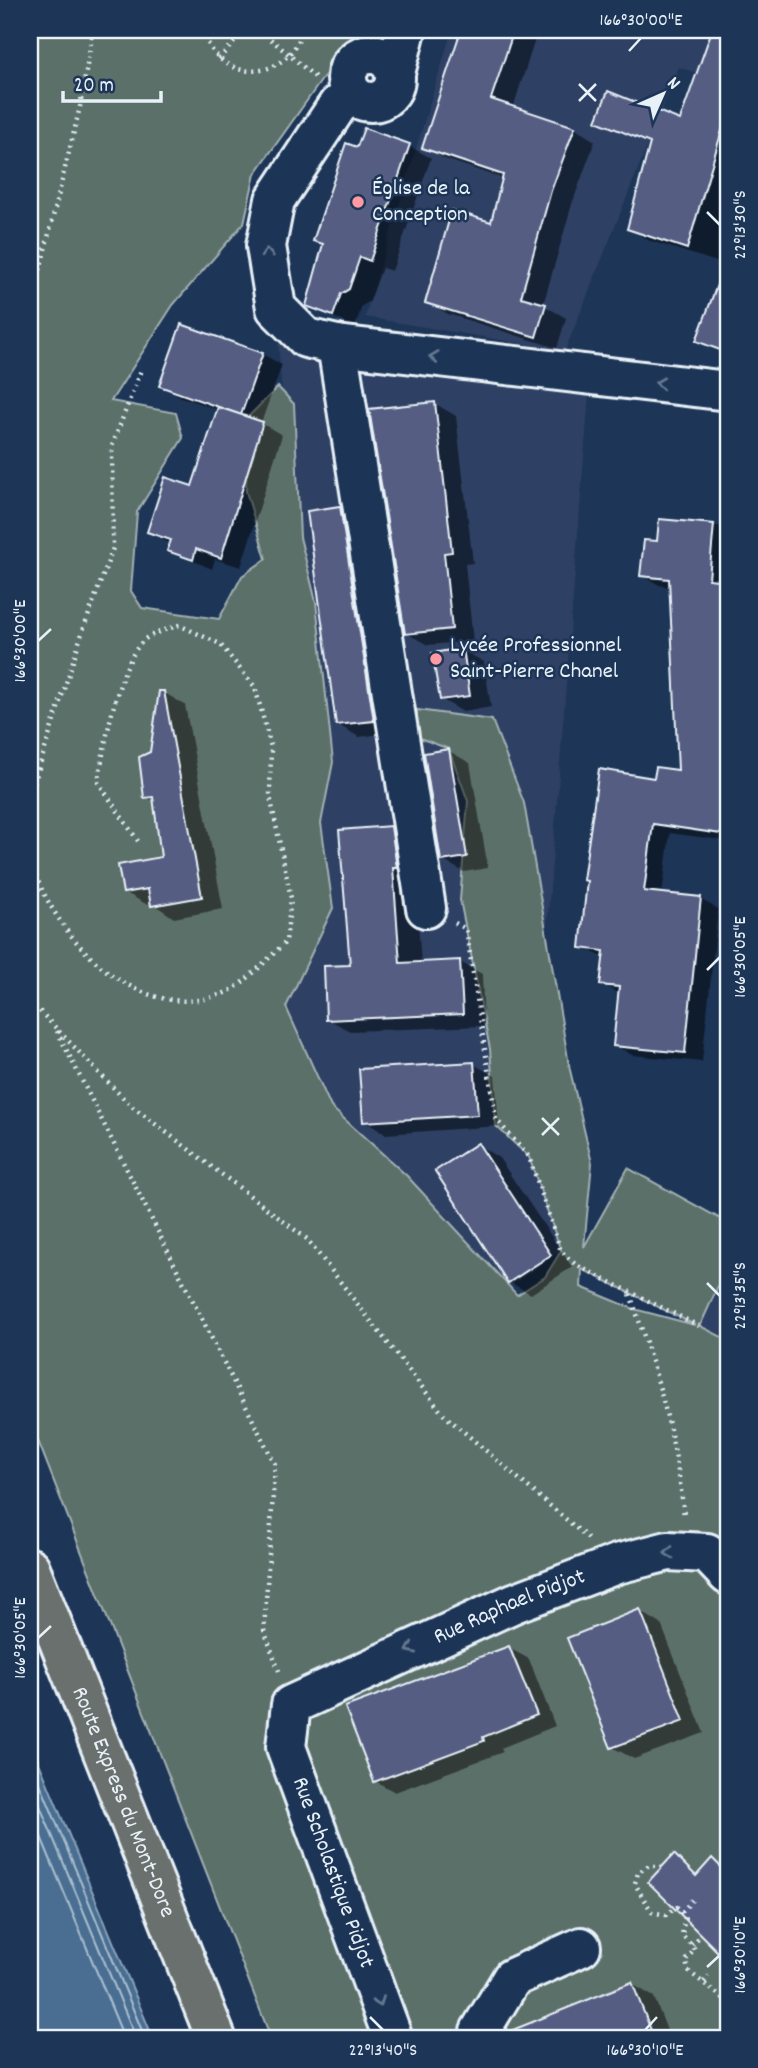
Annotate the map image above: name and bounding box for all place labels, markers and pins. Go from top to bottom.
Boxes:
place label: Église de la Conception [372,173,471,232]
marker: Église de la Conception [350,194,366,210]
place label: Lycée Professionnel Saint-Pierre Chanel [450,630,622,689]
marker: Lycée Professionnel Saint-Pierre Chanel [428,651,444,667]

